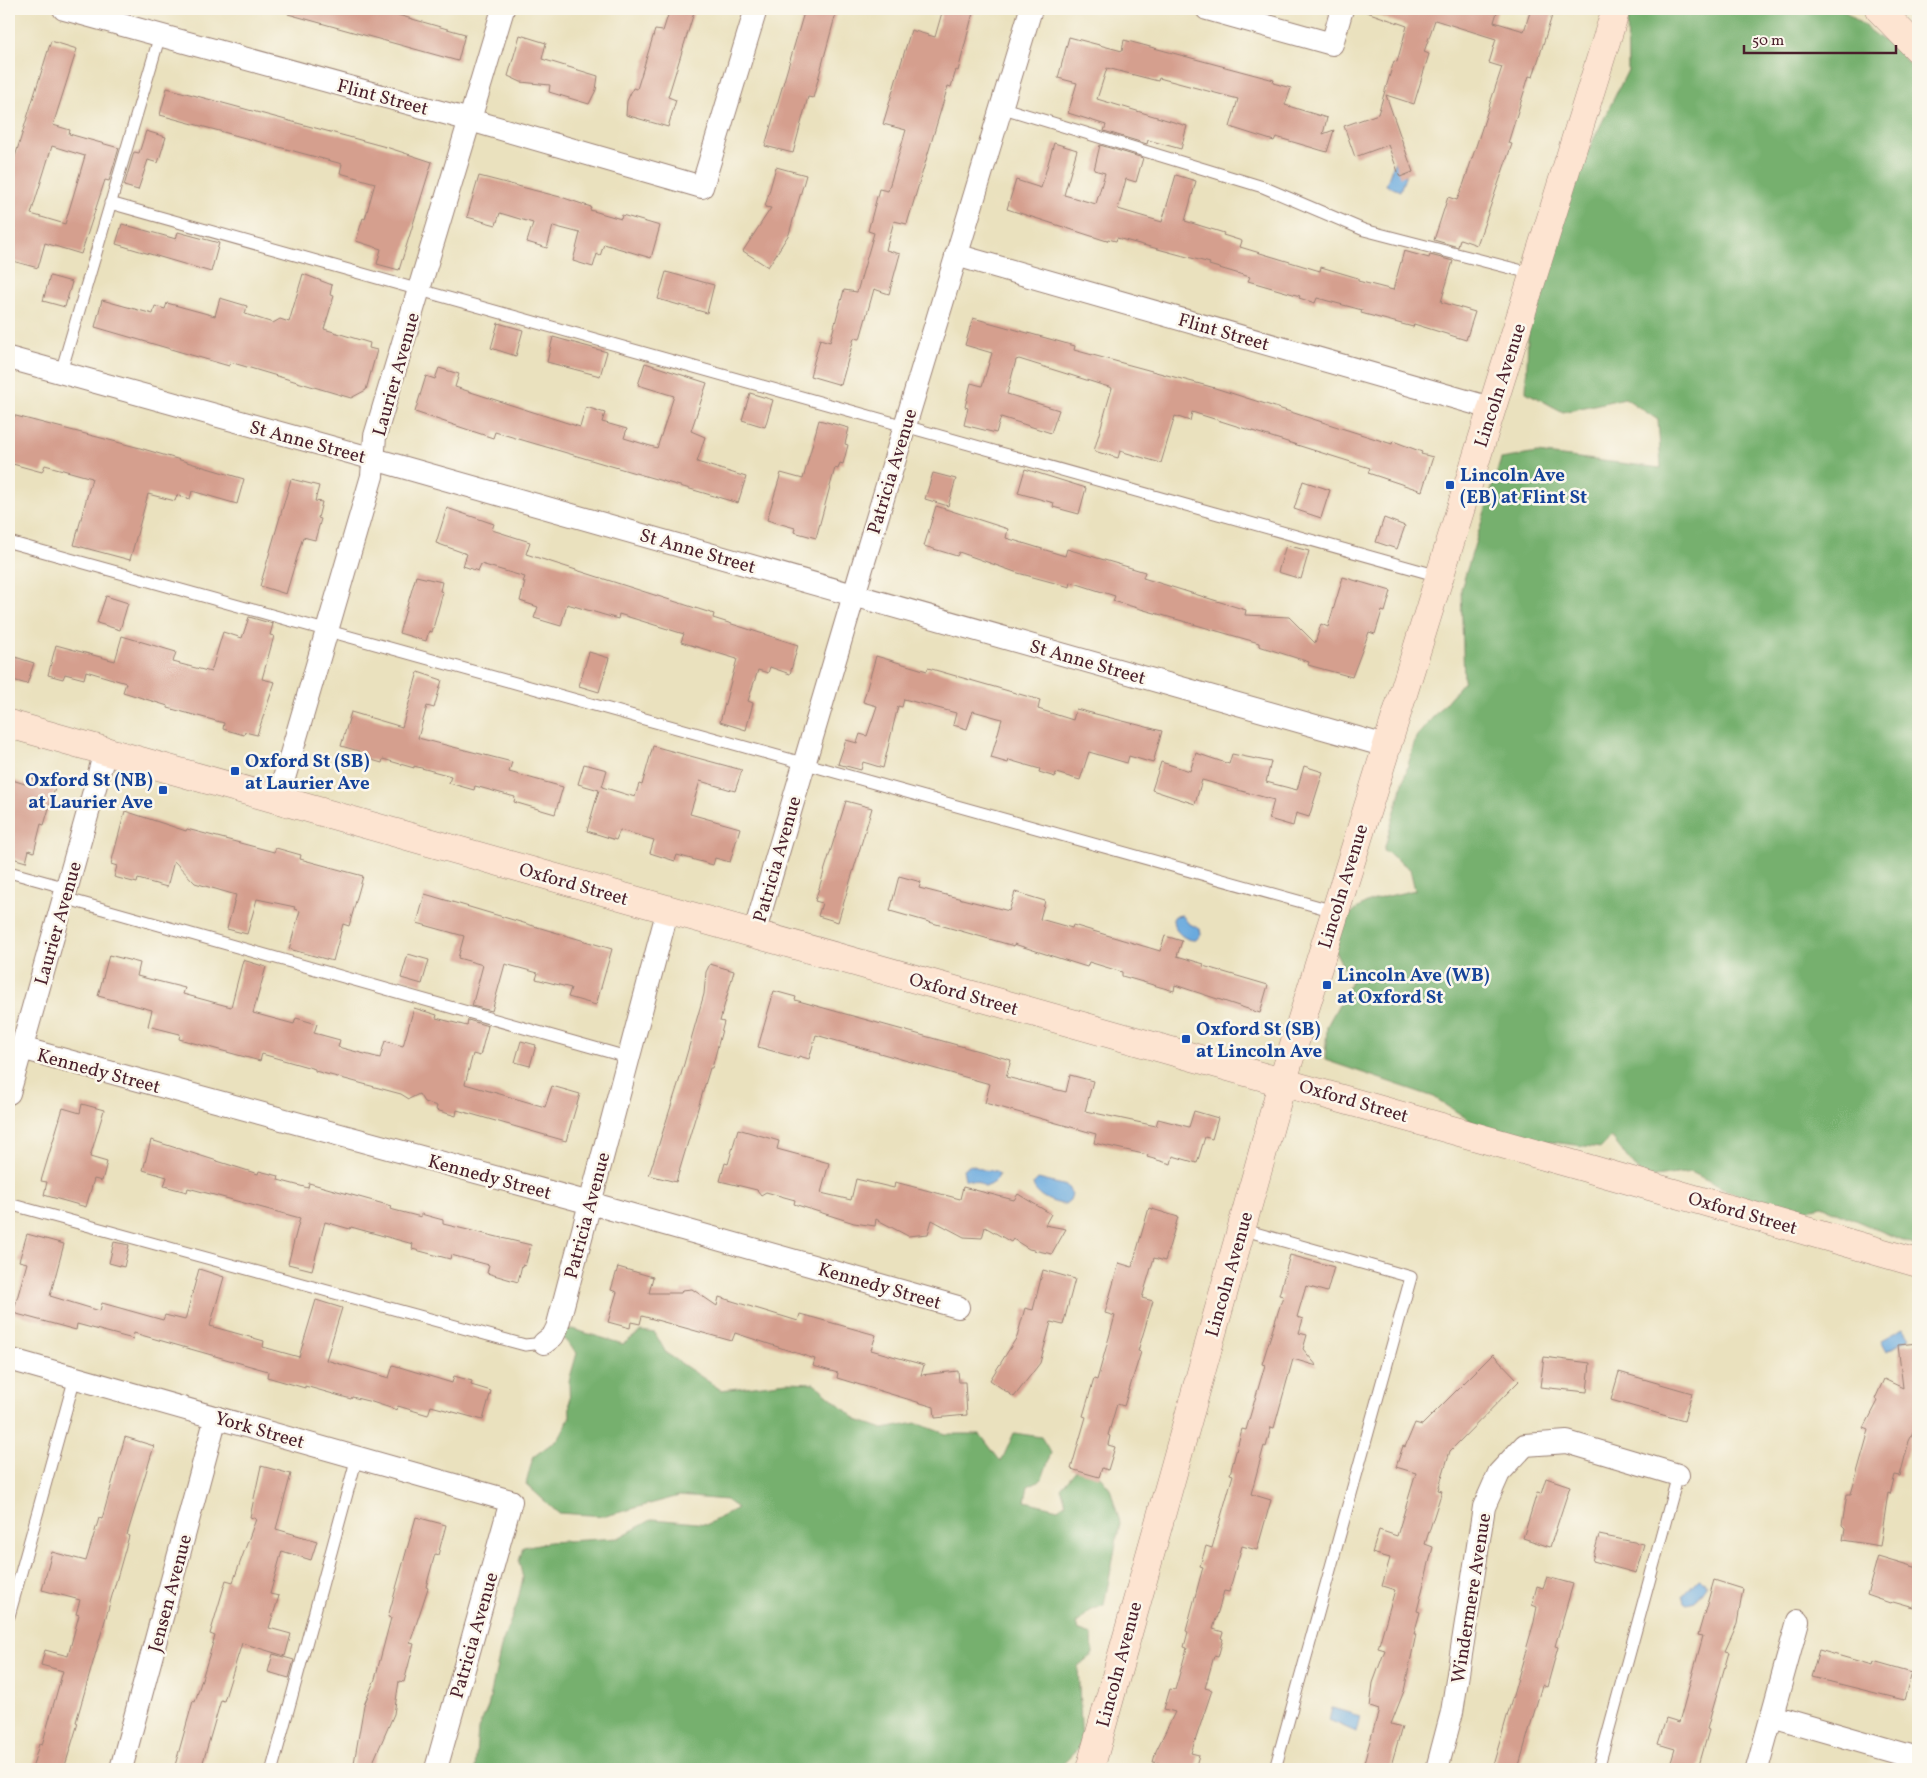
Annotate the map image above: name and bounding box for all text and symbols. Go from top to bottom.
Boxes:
scale bar [1744,22,1897,54]
text: 50 m [1752,31,1784,52]
street label: Flint Street [334,73,431,123]
street label: Flint Street [1175,308,1272,358]
street label: Laurier Avenue [367,310,427,439]
street label: Lincoln Avenue [1469,320,1533,451]
street label: Patricia Avenue [861,406,924,538]
street label: St Anne Street [246,415,369,471]
place label: Lincoln Ave (EB) at Flint St [1460,463,1587,511]
marker: Lincoln Ave (EB) at Flint St [1444,479,1456,491]
street label: St Anne Street [636,523,759,581]
street label: St Anne Street [1026,634,1149,692]
place label: Oxford St (SB) at Laurier Ave [245,749,370,797]
marker: Oxford St (SB) at Laurier Ave [229,765,241,777]
place label: Oxford St (NB) at Laurier Ave [25,768,153,816]
marker: Oxford St (NB) at Laurier Ave [157,784,169,796]
street label: Patricia Avenue [747,793,808,926]
street label: Lincoln Avenue [1313,821,1375,952]
street label: Oxford Street [516,857,632,913]
street label: Laurier Avenue [29,859,89,988]
place label: Lincoln Ave (WB) at Oxford St [1337,963,1490,1011]
street label: Oxford Street [906,967,1022,1023]
marker: Lincoln Ave (WB) at Oxford St [1321,979,1333,991]
place label: Oxford St (SB) at Lincoln Ave [1196,1017,1322,1065]
marker: Oxford St (SB) at Lincoln Ave [1180,1033,1192,1045]
street label: Kennedy Street [34,1043,163,1101]
street label: Oxford Street [1296,1074,1412,1130]
street label: Kennedy Street [425,1149,554,1207]
street label: Patricia Avenue [559,1149,617,1282]
street label: Oxford Street [1685,1186,1801,1242]
street label: Lincoln Avenue [1200,1209,1260,1340]
street label: Kennedy Street [815,1257,944,1317]
street label: York Street [212,1406,308,1456]
street label: Windermere Avenue [1446,1511,1498,1685]
street label: Jensen Avenue [143,1532,199,1655]
street label: Patricia Avenue [444,1569,505,1702]
street label: Lincoln Avenue [1091,1599,1149,1730]

